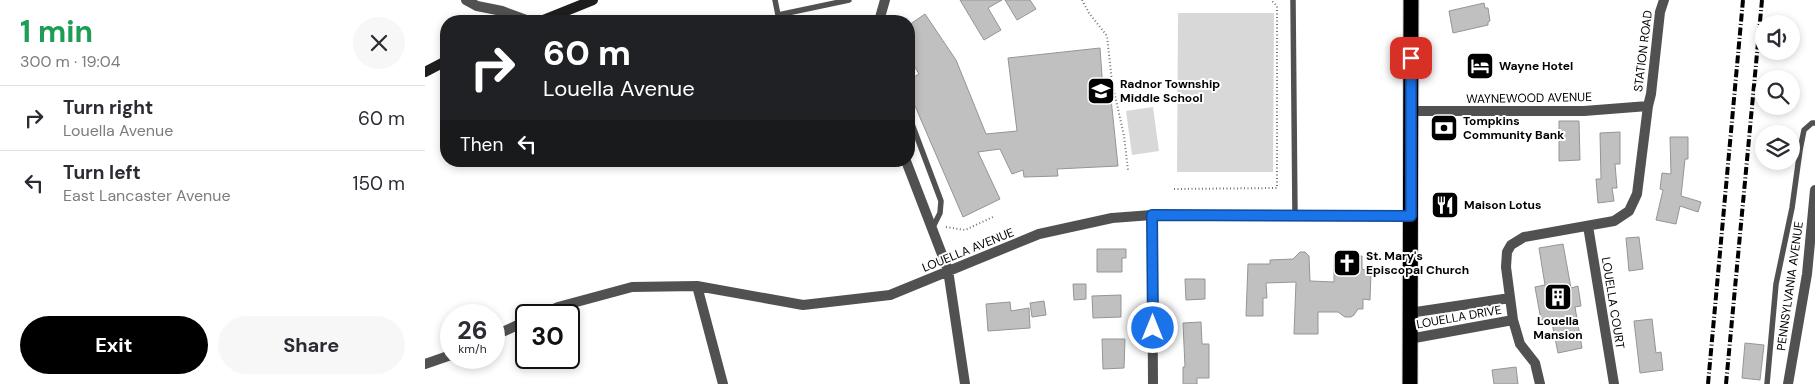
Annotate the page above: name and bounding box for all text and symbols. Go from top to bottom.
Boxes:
street label: STATION ROAD [1630,9,1656,93]
text: 1 min [20,12,93,51]
map controls [1755,15,1800,170]
button: sound [1755,15,1800,60]
button: close [353,17,405,69]
text: 60 m [543,30,631,76]
icon: right [460,35,525,100]
pin [1390,37,1432,79]
icon: arrive [1397,44,1425,72]
text: 300 m · 19:04 [20,51,120,72]
hotel icon: Wayne Hotel [1465,51,1495,81]
place label: Wayne Hotel [1499,58,1573,74]
button: search [1755,70,1800,115]
text: Louella Avenue [543,74,695,103]
school or university icon: Radnor Township Middle School [1086,76,1116,106]
place label: Radnor Township Middle School [1120,76,1220,106]
street label: WAYNEWOOD AVENUE [1466,89,1592,107]
text: Turn right [63,95,153,120]
icon: right [20,104,48,132]
text: 60 m [358,106,405,131]
bank icon: Tompkins Community Bank [1429,113,1459,143]
place label: Tompkins Community Bank [1463,113,1564,143]
text: Louella Avenue [63,120,173,141]
button: layers [1755,125,1800,170]
icon: left [513,130,541,158]
text: Then [460,132,503,157]
text: Turn left [63,160,141,185]
icon: left [20,169,48,197]
text: 150 m [353,171,405,196]
text: East Lancaster Avenue [63,185,231,206]
restaurant icon: Maison Lotus [1430,190,1460,220]
place label: Maison Lotus [1464,197,1541,213]
street label: PENNSYLVANIA AVENUE [1773,220,1807,352]
street label: LOUELLA AVENUE [920,224,1017,276]
church icon: St. Mary's Episcopal Church [1332,248,1362,278]
place label: St. Mary's Episcopal Church [1366,248,1469,278]
street label: LOUELLA COURT [1598,256,1628,350]
building icon: Louella Mansion [1543,282,1573,312]
position arrow [1126,301,1178,353]
street label: LOUELLA DRIVE [1415,302,1503,332]
speed limit sign: 30 [515,304,580,369]
place label: Louella Mansion [1533,313,1583,343]
text: 26 [457,314,488,347]
button: Exit [20,316,208,374]
button: Share [218,316,405,374]
text: km/h [458,341,487,357]

